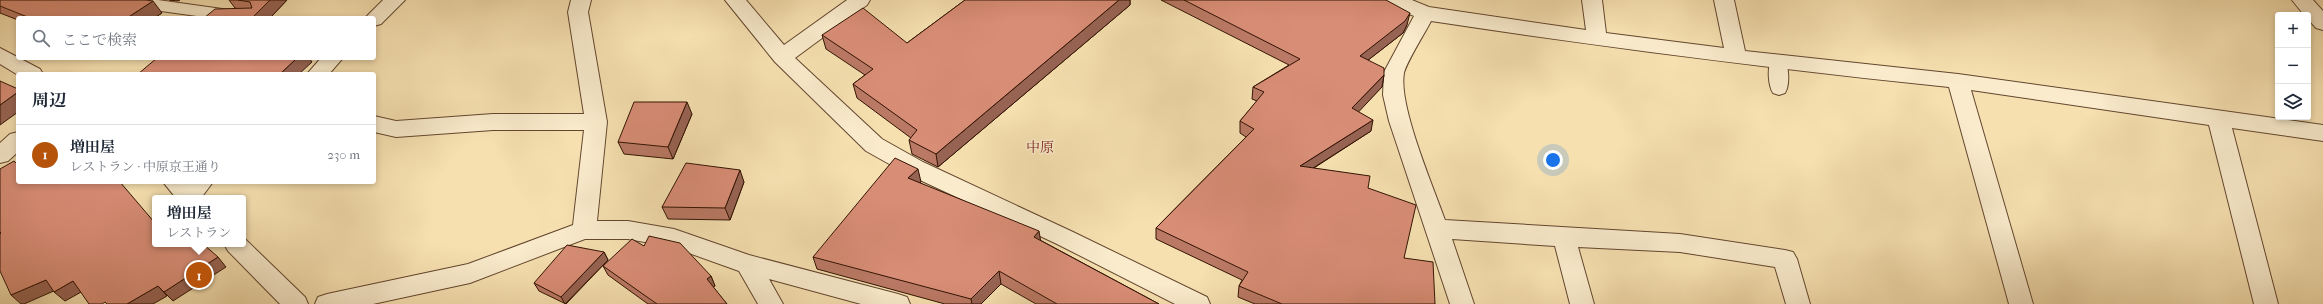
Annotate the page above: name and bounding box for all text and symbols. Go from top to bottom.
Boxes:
map controls [2275,12,2311,120]
button: + [2275,12,2311,48]
search box [16,16,376,60]
icon: search [30,27,52,49]
text: ここで検索 [62,31,137,49]
button: − [2275,48,2311,84]
button: layers [2275,84,2311,120]
text: 周辺 [32,90,66,110]
text: 増田屋 [70,138,115,156]
district label: 中原 [1026,139,1054,156]
text: 1 [43,147,47,162]
text: 230 m [327,147,360,162]
your location [1543,150,1563,170]
text: レストラン · 中原京王通り [70,159,221,174]
popup [152,195,246,247]
text: 増田屋 [167,204,212,222]
text: レストラン [167,225,231,240]
pin: 1 [186,260,212,290]

